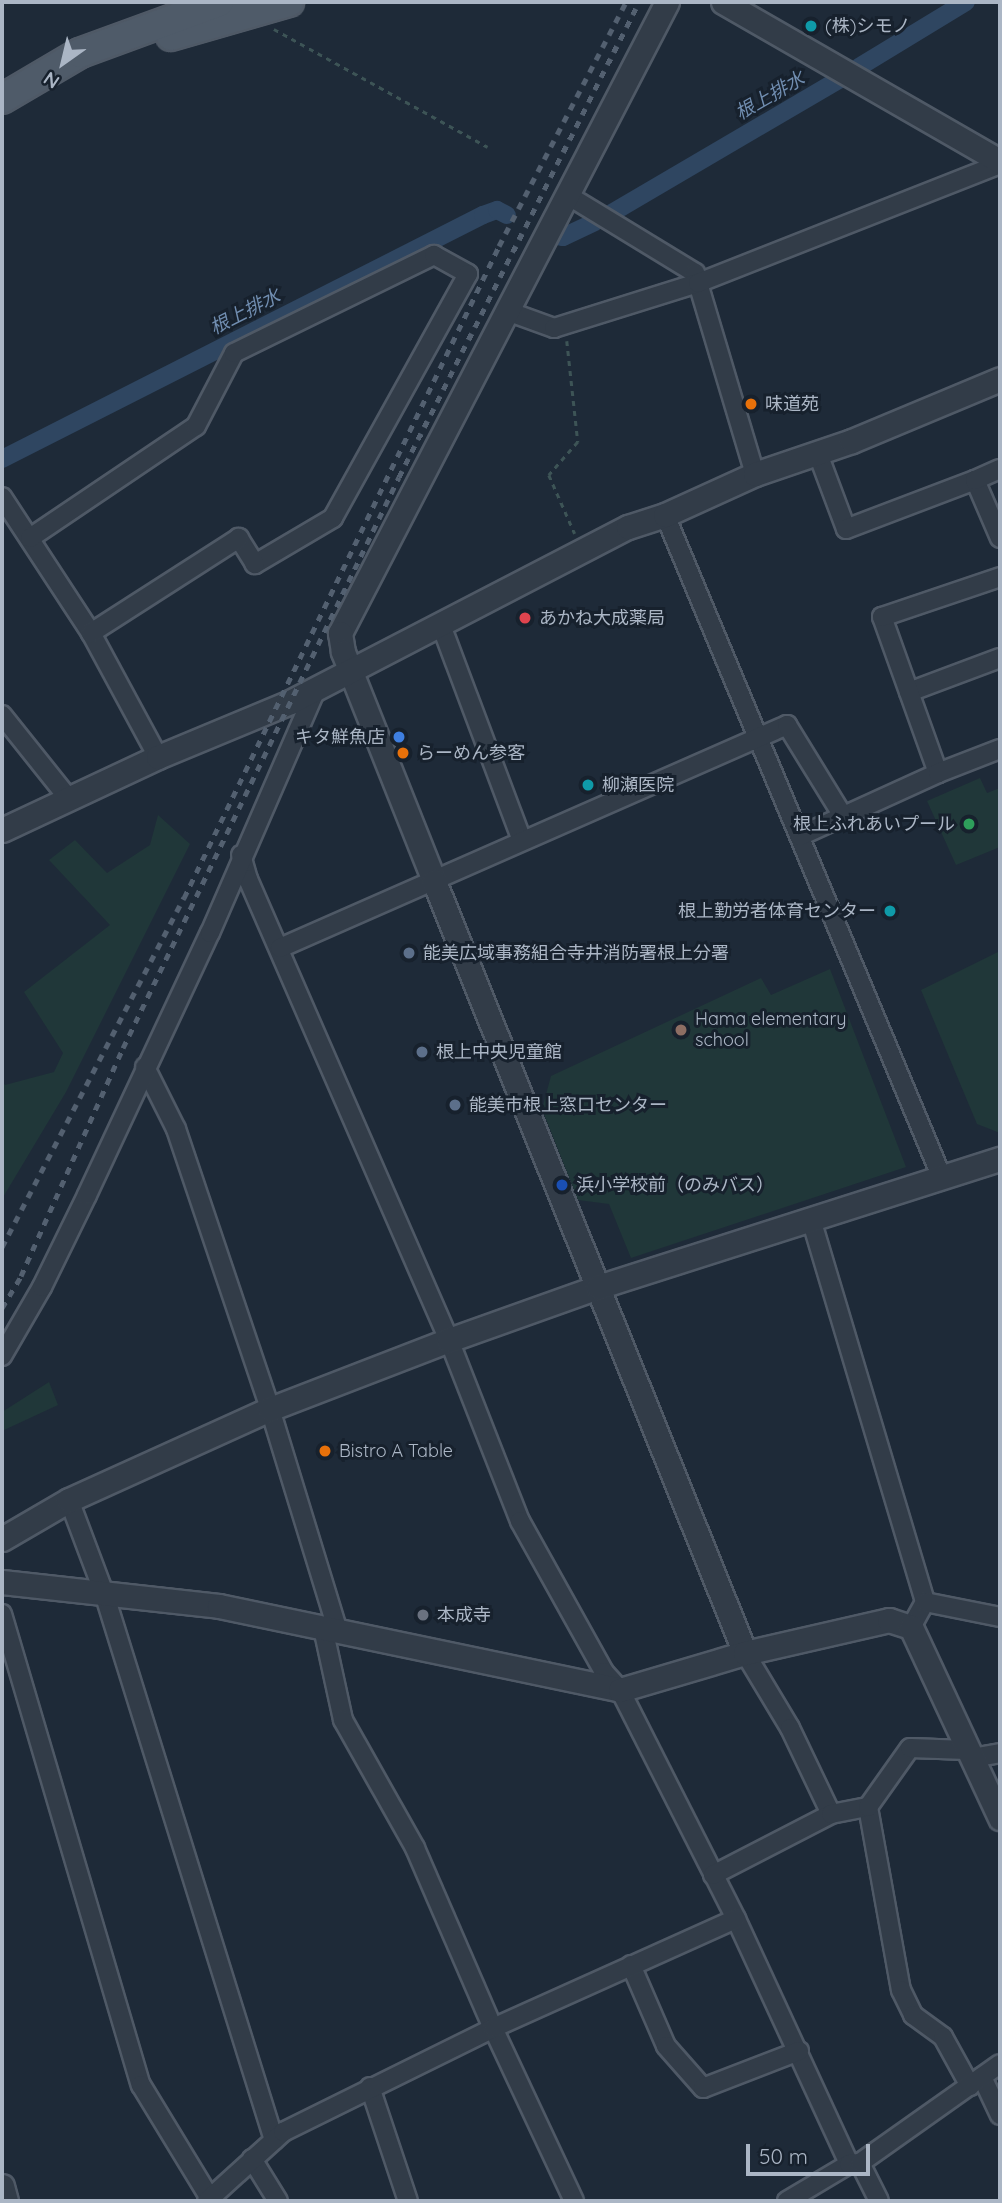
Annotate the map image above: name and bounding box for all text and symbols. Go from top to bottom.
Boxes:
place label: (株)シモノ [825,15,910,37]
marker: (株)シモノ [803,18,819,34]
north arrow [28,28,98,98]
text: N [39,67,64,94]
water label: 根上排水 [731,67,809,125]
water label: 根上排水 [206,285,284,339]
place label: 味道苑 [765,393,819,415]
marker: 味道苑 [743,396,759,412]
place label: あかね大成薬局 [539,607,665,629]
marker: あかね大成薬局 [517,610,533,626]
place label: キタ鮮魚店 [295,726,385,748]
marker: キタ鮮魚店 [391,729,407,745]
place label: らーめん参客 [417,742,525,764]
marker: らーめん参客 [395,745,411,761]
place label: 柳瀬医院 [602,774,674,796]
marker: 柳瀬医院 [580,777,596,793]
place label: 根上ふれあいプール [793,813,955,835]
marker: 根上ふれあいプール [961,816,977,832]
place label: 根上勤労者体育センター [678,900,876,922]
marker: 根上勤労者体育センター [882,903,898,919]
place label: 能美広域事務組合寺井消防署根上分署 [423,942,729,964]
marker: 能美広域事務組合寺井消防署根上分署 [401,945,417,961]
place label: Hama elementary school [695,1009,847,1052]
marker: Hama elementary school [673,1022,689,1038]
place label: 根上中央児童館 [436,1041,562,1063]
marker: 根上中央児童館 [414,1044,430,1060]
place label: 能美市根上窓口センター [469,1094,667,1116]
marker: 能美市根上窓口センター [447,1097,463,1113]
place label: 浜小学校前（のみバス） [576,1174,774,1196]
marker: 浜小学校前（のみバス） [554,1177,570,1193]
place label: Bistro A Table [339,1440,453,1462]
marker: Bistro A Table [317,1443,333,1459]
place label: 本成寺 [437,1604,491,1626]
marker: 本成寺 [415,1607,431,1623]
scale bar [750,2130,874,2174]
text: 50 m [759,2143,808,2169]

